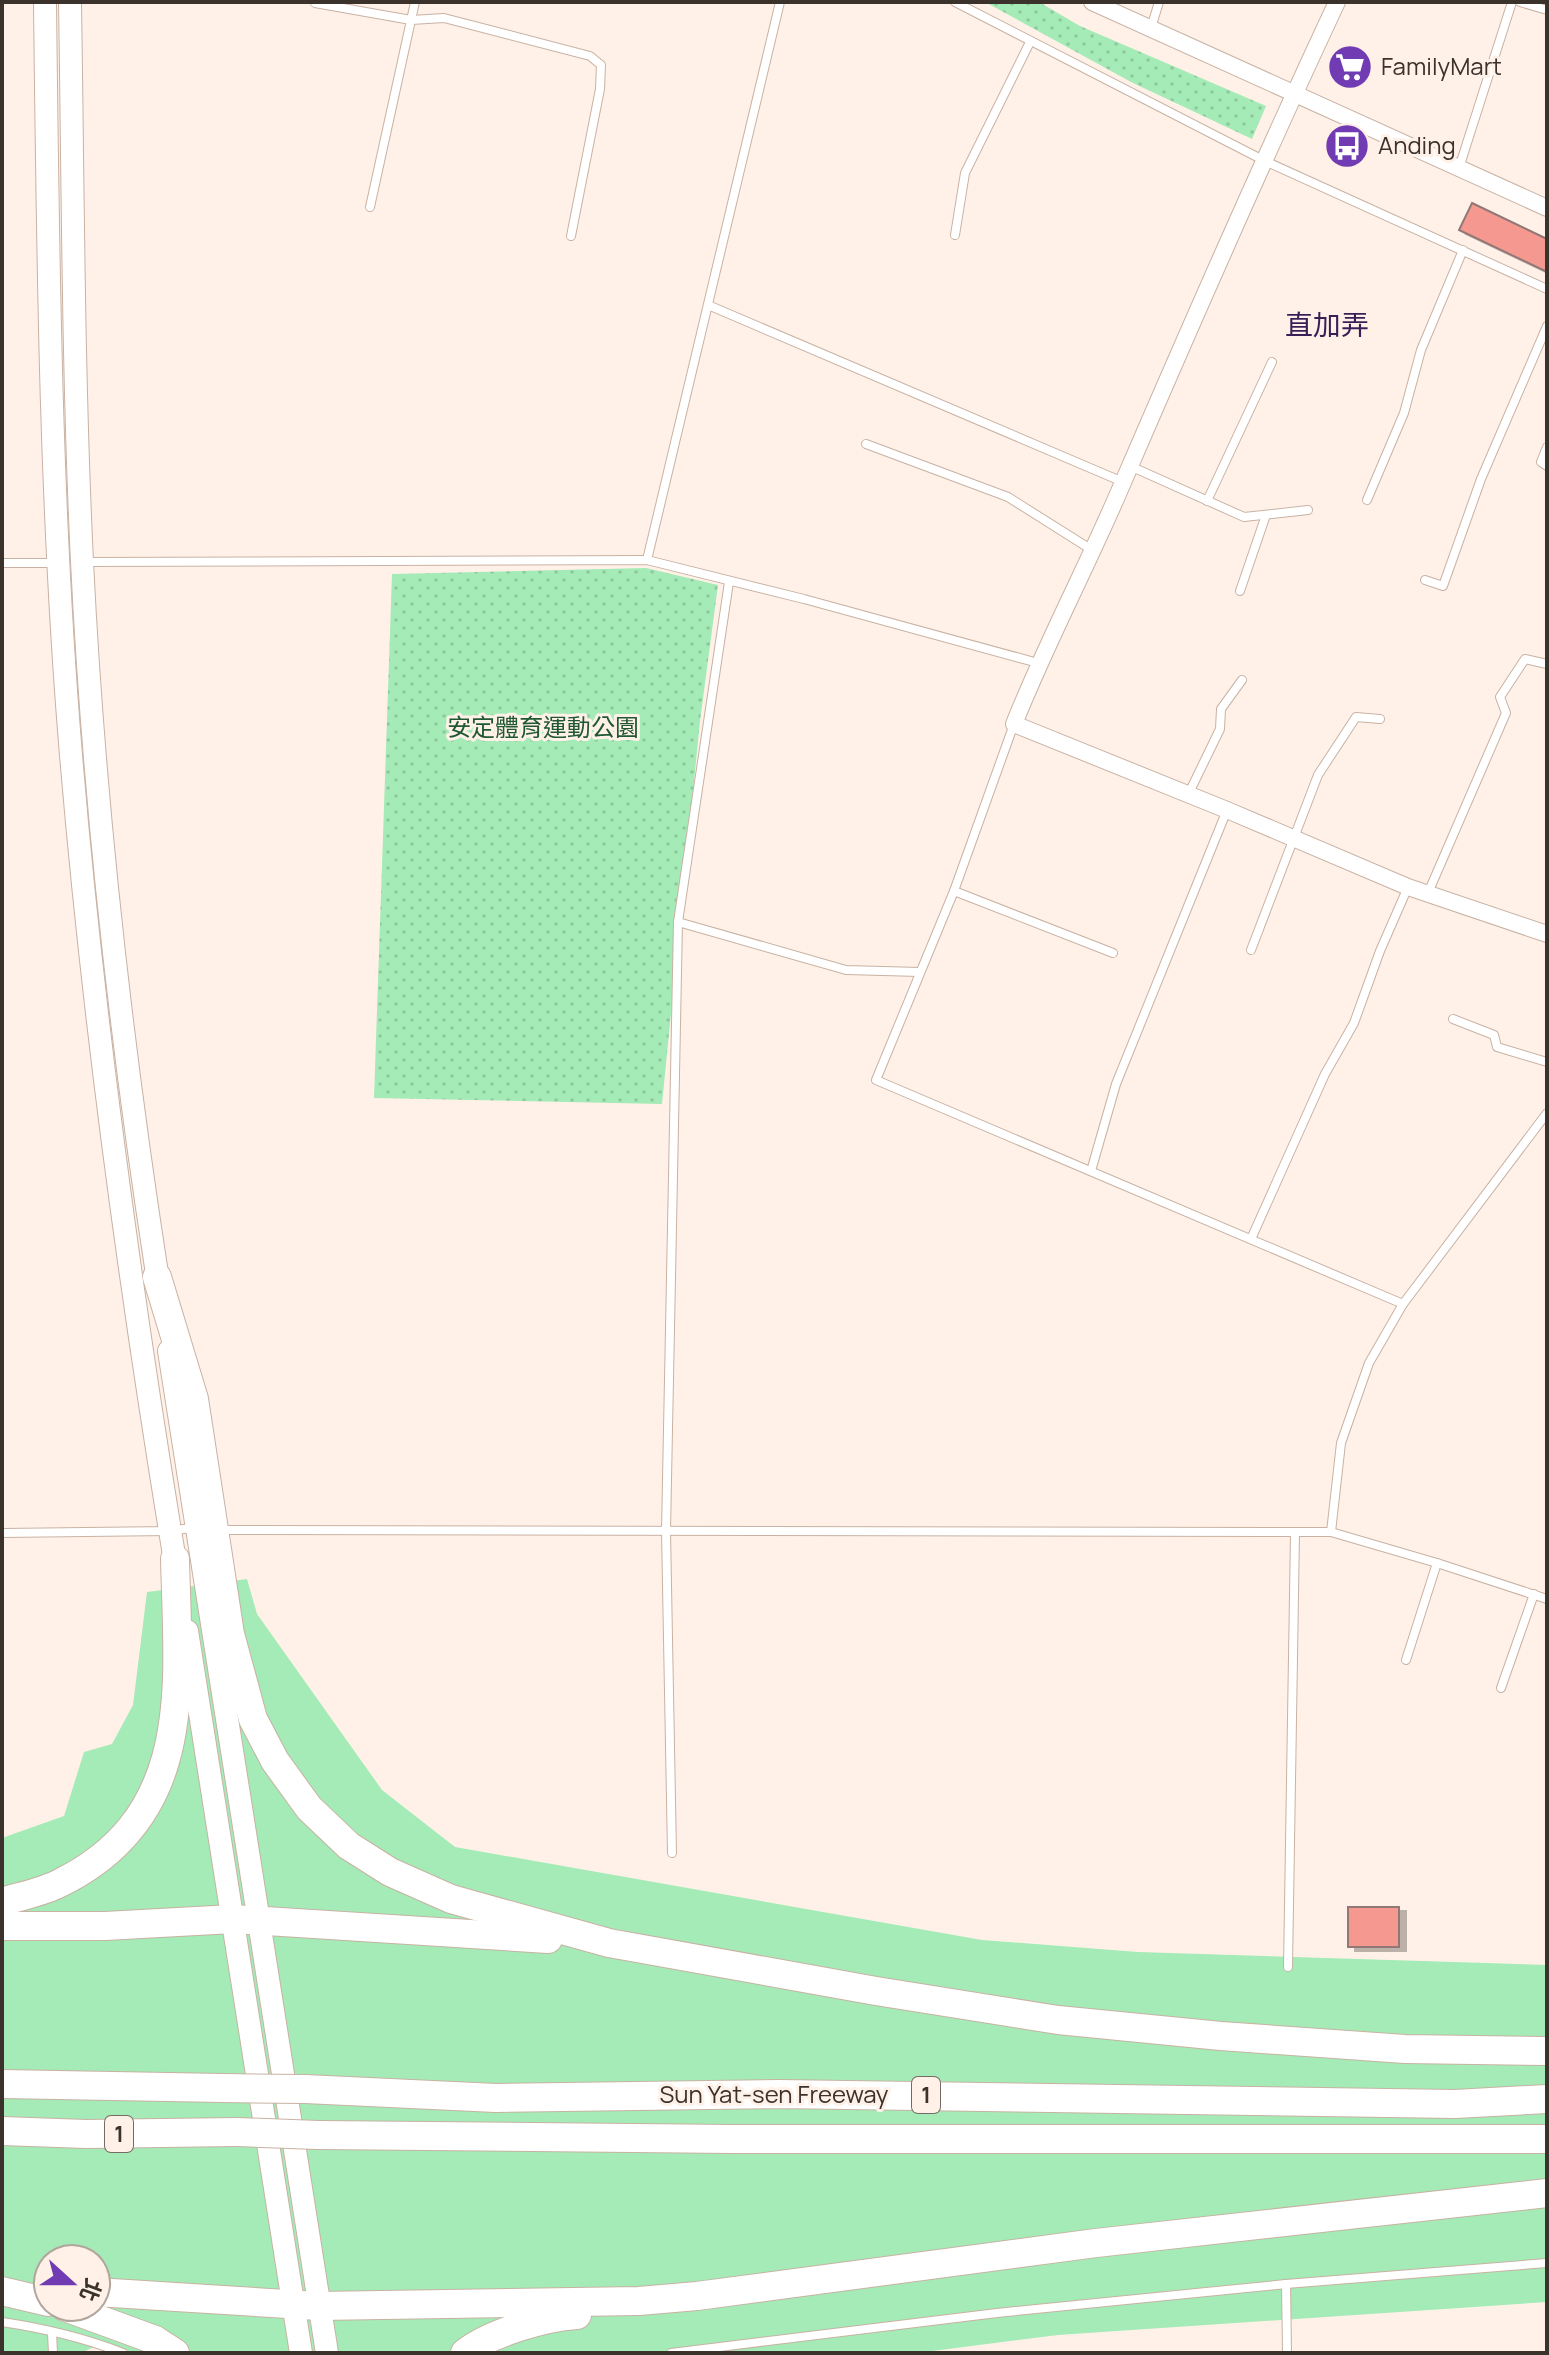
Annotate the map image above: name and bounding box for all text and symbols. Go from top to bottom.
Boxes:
supermarket icon: FamilyMart [1326,43,1374,91]
place label: FamilyMart [1381,49,1502,82]
bus stop icon: Anding [1323,122,1371,170]
place label: Anding [1378,128,1456,161]
district label: 直加弄 [1285,305,1369,343]
park label: 安定體育運動公園 [447,710,639,743]
street label: Sun Yat-sen Freeway [660,2077,889,2110]
road number: 1 [912,2077,940,2113]
road number: 1 [105,2116,133,2152]
north arrow [32,2243,112,2323]
text: 北 [73,2275,109,2306]

